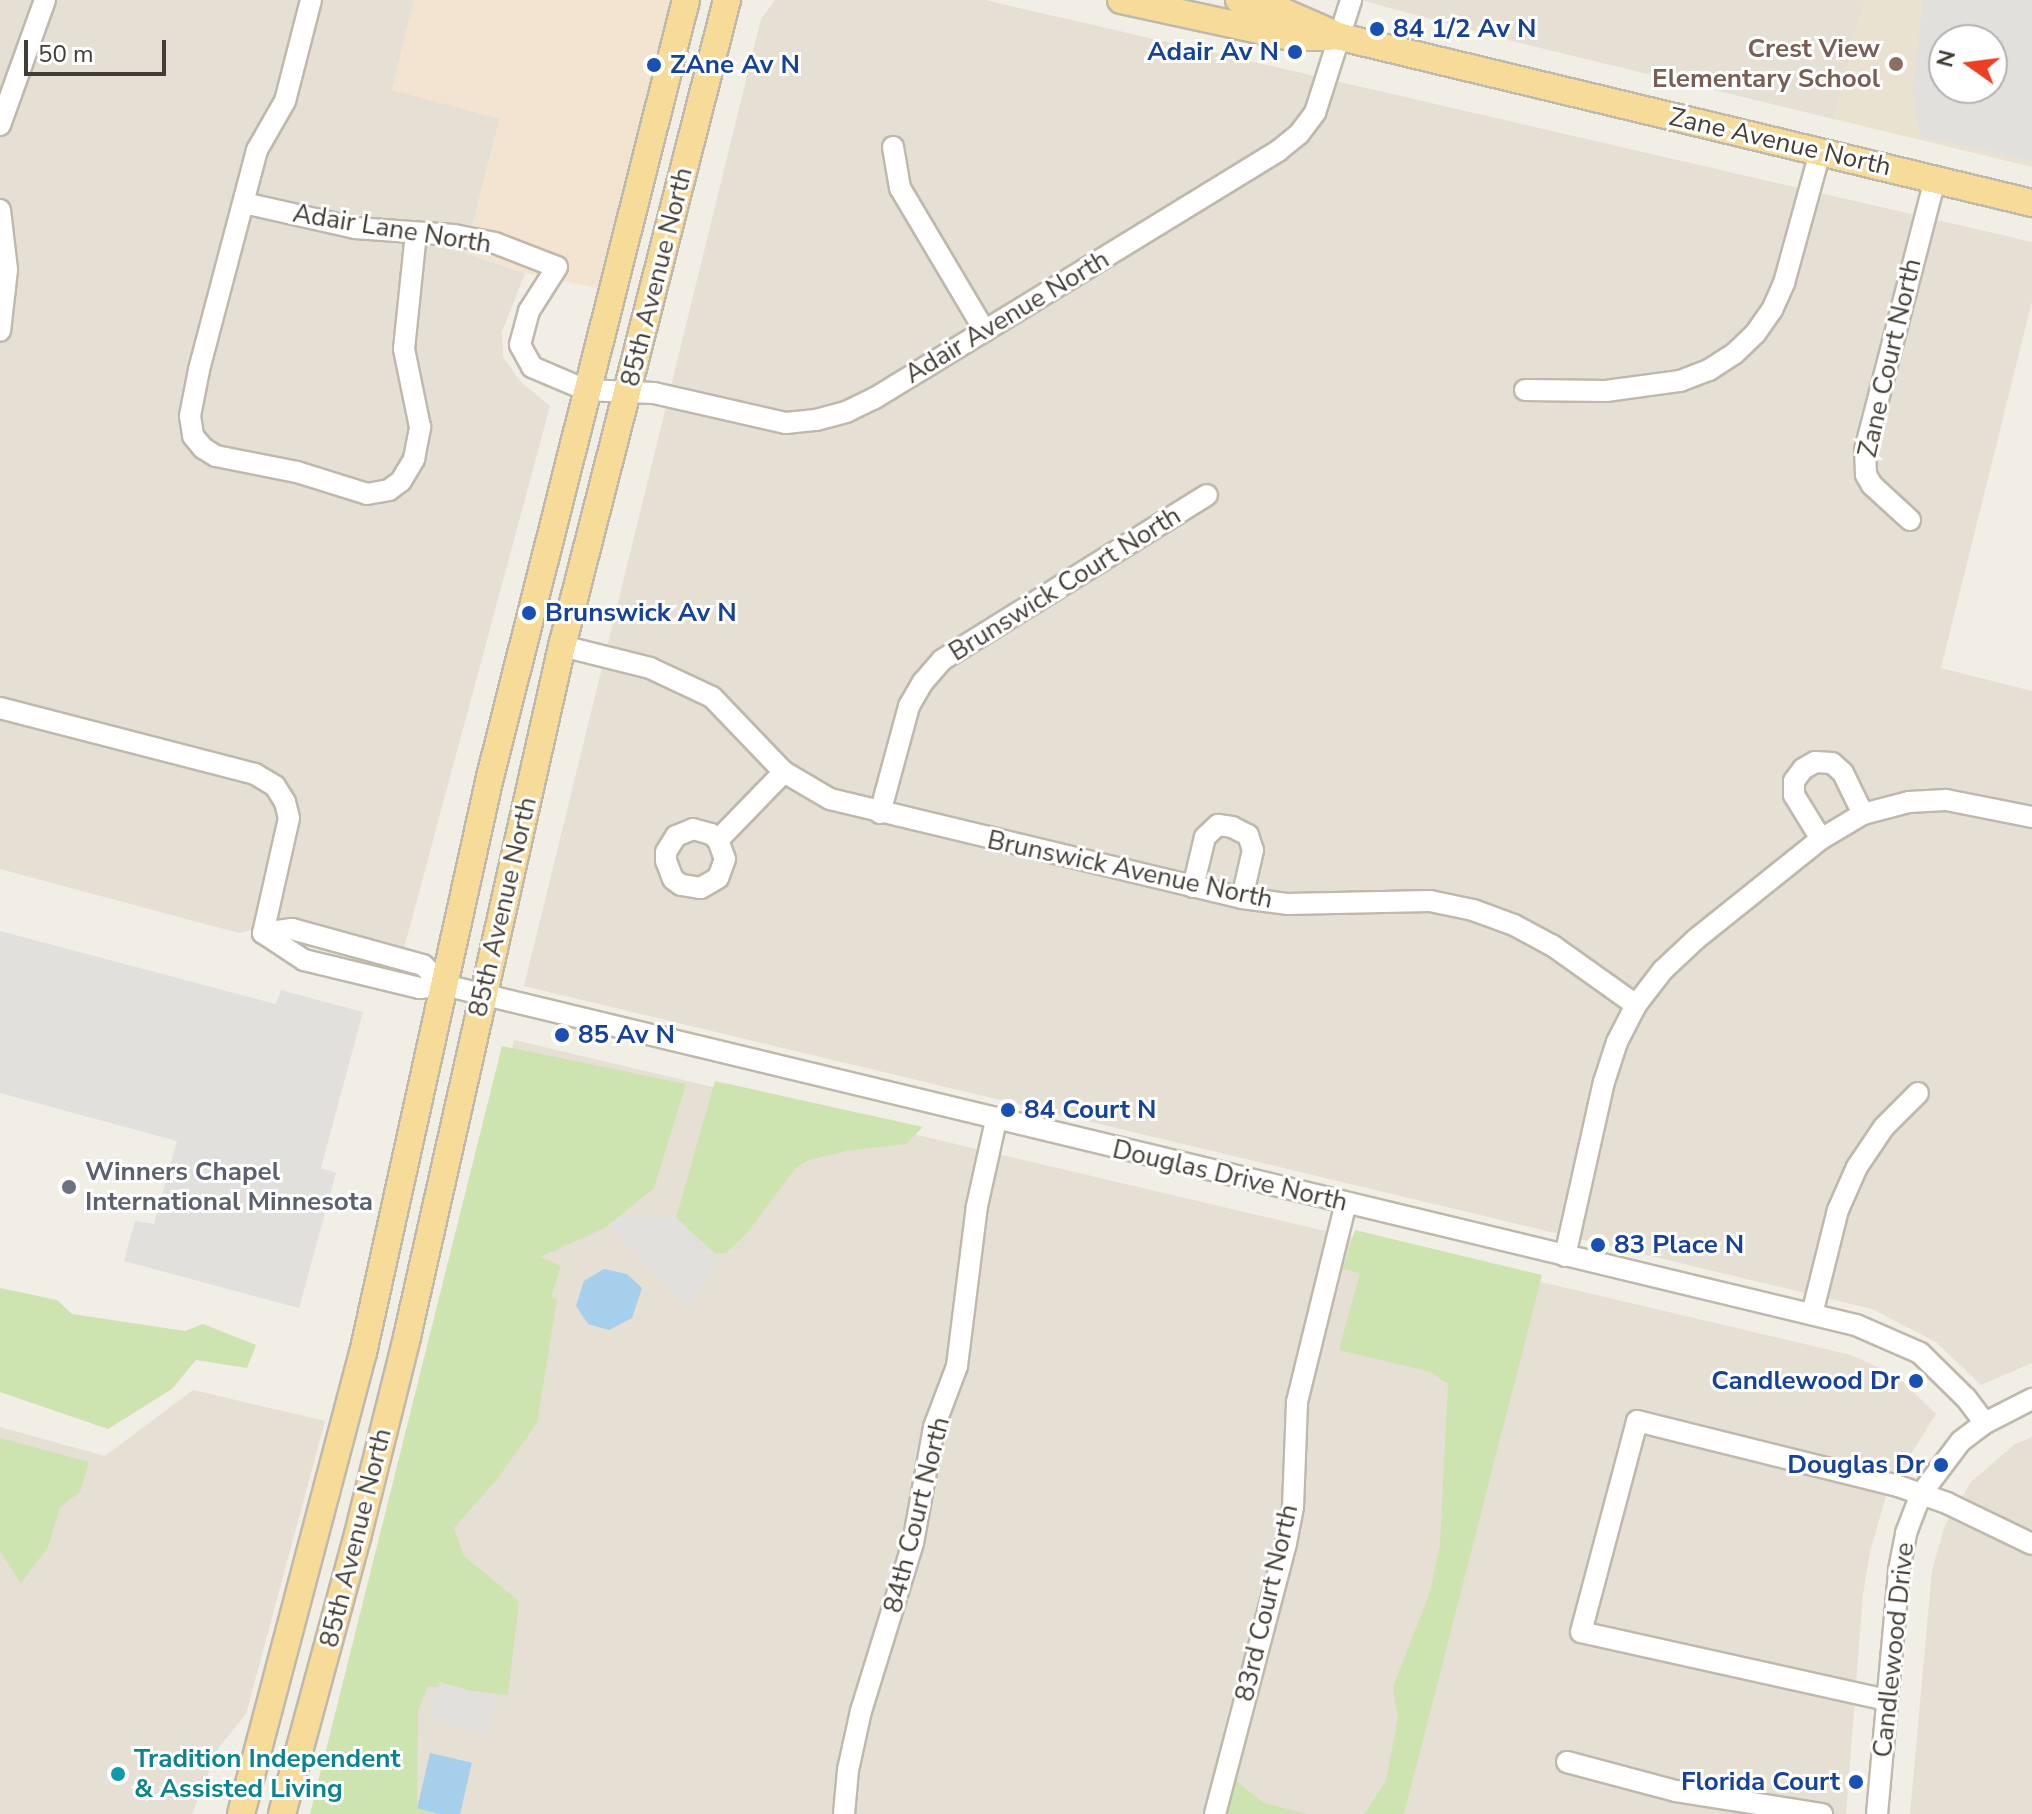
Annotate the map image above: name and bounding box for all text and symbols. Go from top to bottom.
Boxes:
place label: 84 1/2 Av N [1393,13,1536,45]
marker: 84 1/2 Av N [1368,20,1386,38]
scale bar [28,24,170,74]
north arrow [1928,24,2008,104]
place label: Crest View Elementary School [1652,33,1880,94]
place label: Adair Av N [1147,36,1279,68]
text: 50 m [38,38,94,70]
marker: Adair Av N [1286,43,1304,61]
text: N [1930,47,1963,70]
place label: ZAne Av N [670,49,800,81]
marker: Crest View Elementary School [1887,55,1905,73]
marker: ZAne Av N [645,56,663,74]
street label: Zane Avenue North [1666,101,1894,183]
street label: 85th Avenue North [615,164,699,390]
street label: Adair Lane North [291,198,493,260]
street label: Adair Avenue North [899,244,1115,390]
street label: Zane Court North [1852,256,1928,460]
street label: Brunswick Court North [943,500,1187,668]
place label: Brunswick Av N [545,597,737,629]
marker: Brunswick Av N [520,604,538,622]
street label: 85th Avenue North [463,794,543,1020]
street label: Brunswick Avenue North [985,825,1275,915]
place label: 85 Av N [578,1019,675,1051]
marker: 85 Av N [553,1026,571,1044]
place label: 84 Court N [1024,1094,1156,1126]
marker: 84 Court N [999,1101,1017,1119]
street label: Douglas Drive North [1109,1134,1351,1218]
place label: Winners Chapel International Minnesota [85,1156,373,1218]
marker: Winners Chapel International Minnesota [60,1178,78,1196]
place label: 83 Place N [1614,1229,1744,1261]
marker: 83 Place N [1589,1236,1607,1254]
place label: Candlewood Dr [1711,1365,1900,1397]
marker: Candlewood Dr [1907,1372,1925,1390]
street label: 84th Court North [878,1414,956,1616]
street label: 85th Avenue North [314,1425,398,1651]
place label: Douglas Dr [1787,1449,1925,1481]
marker: Douglas Dr [1932,1456,1950,1474]
street label: 83rd Court North [1229,1501,1305,1705]
street label: Candlewood Drive [1867,1541,1921,1759]
place label: Tradition Independent & Assisted Living [134,1743,400,1804]
marker: Tradition Independent & Assisted Living [109,1765,127,1783]
place label: Florida Court [1681,1766,1840,1798]
marker: Florida Court [1847,1773,1865,1791]

